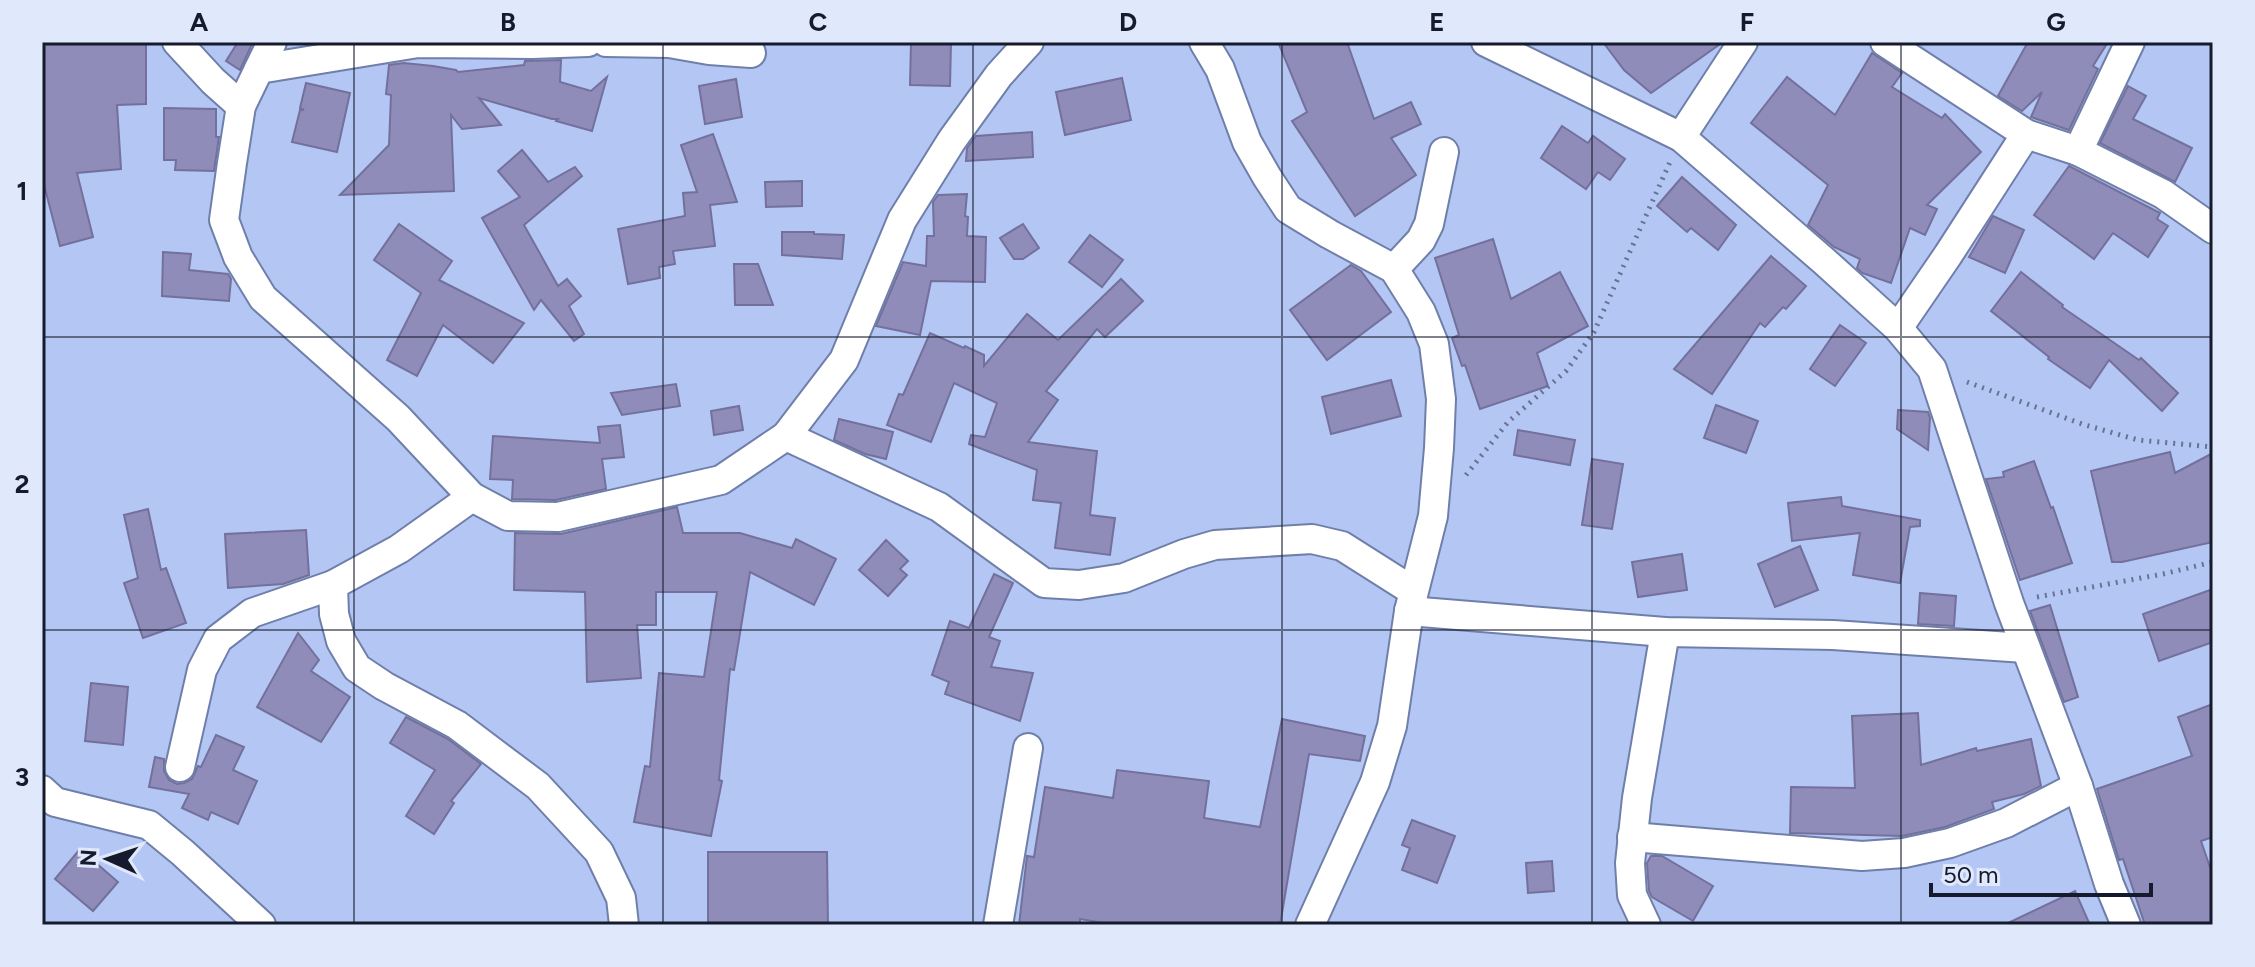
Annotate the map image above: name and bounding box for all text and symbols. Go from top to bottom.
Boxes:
text: A [190,6,209,38]
text: B [500,6,516,38]
text: C [809,6,828,38]
text: D [1119,6,1137,38]
text: E [1429,6,1445,38]
text: F [1740,6,1754,38]
text: G [2046,6,2066,38]
text: 1 [17,175,27,207]
text: 2 [14,468,30,500]
text: 3 [15,761,29,793]
north arrow [68,819,148,899]
scale bar [1931,847,2151,897]
text: N [75,849,102,867]
text: 50 m [1943,860,1999,889]

